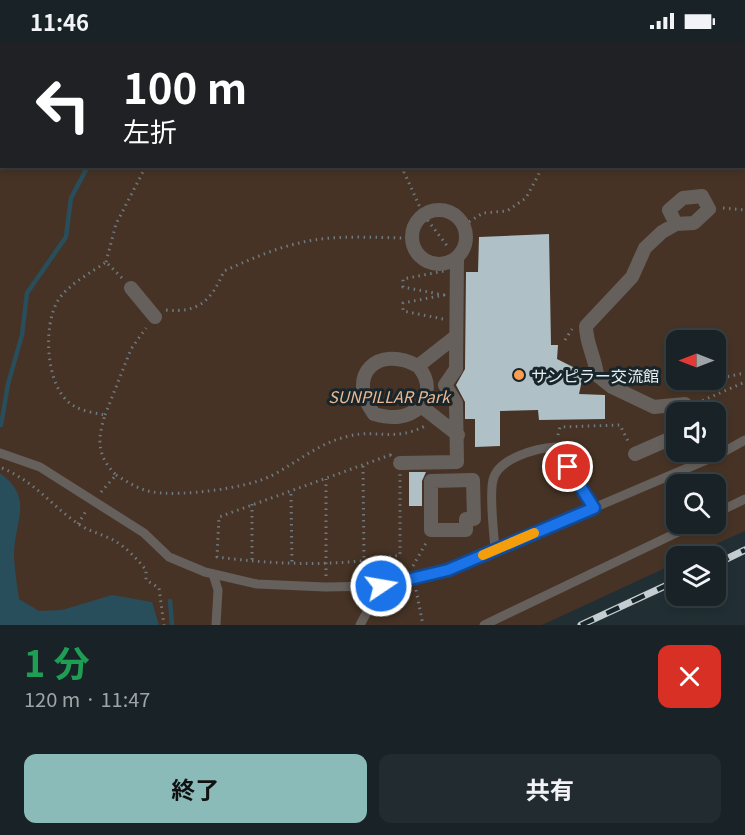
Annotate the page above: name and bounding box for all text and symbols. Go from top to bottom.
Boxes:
text: 11:46 [30,5,89,37]
text: 100 m [123,55,247,116]
icon: left [24,66,102,144]
text: 左折 [123,111,177,150]
north arrow [666,330,726,390]
map controls [666,330,726,606]
place label: サンピラー交流館 [531,363,659,387]
marker: サンピラー交流館 [512,368,526,382]
park label: SUNPILLAR Park [328,384,452,408]
button: sound [666,402,726,462]
pin [542,441,593,492]
icon: arrive [551,450,584,483]
button: search [666,474,726,534]
button: layers [666,546,726,606]
position arrow [349,554,413,618]
text: 1 分 [24,635,89,687]
button: close [658,645,721,708]
text: 120 m · 11:47 [24,684,150,713]
button: 終了 [24,754,367,823]
button: 共有 [379,754,721,823]

